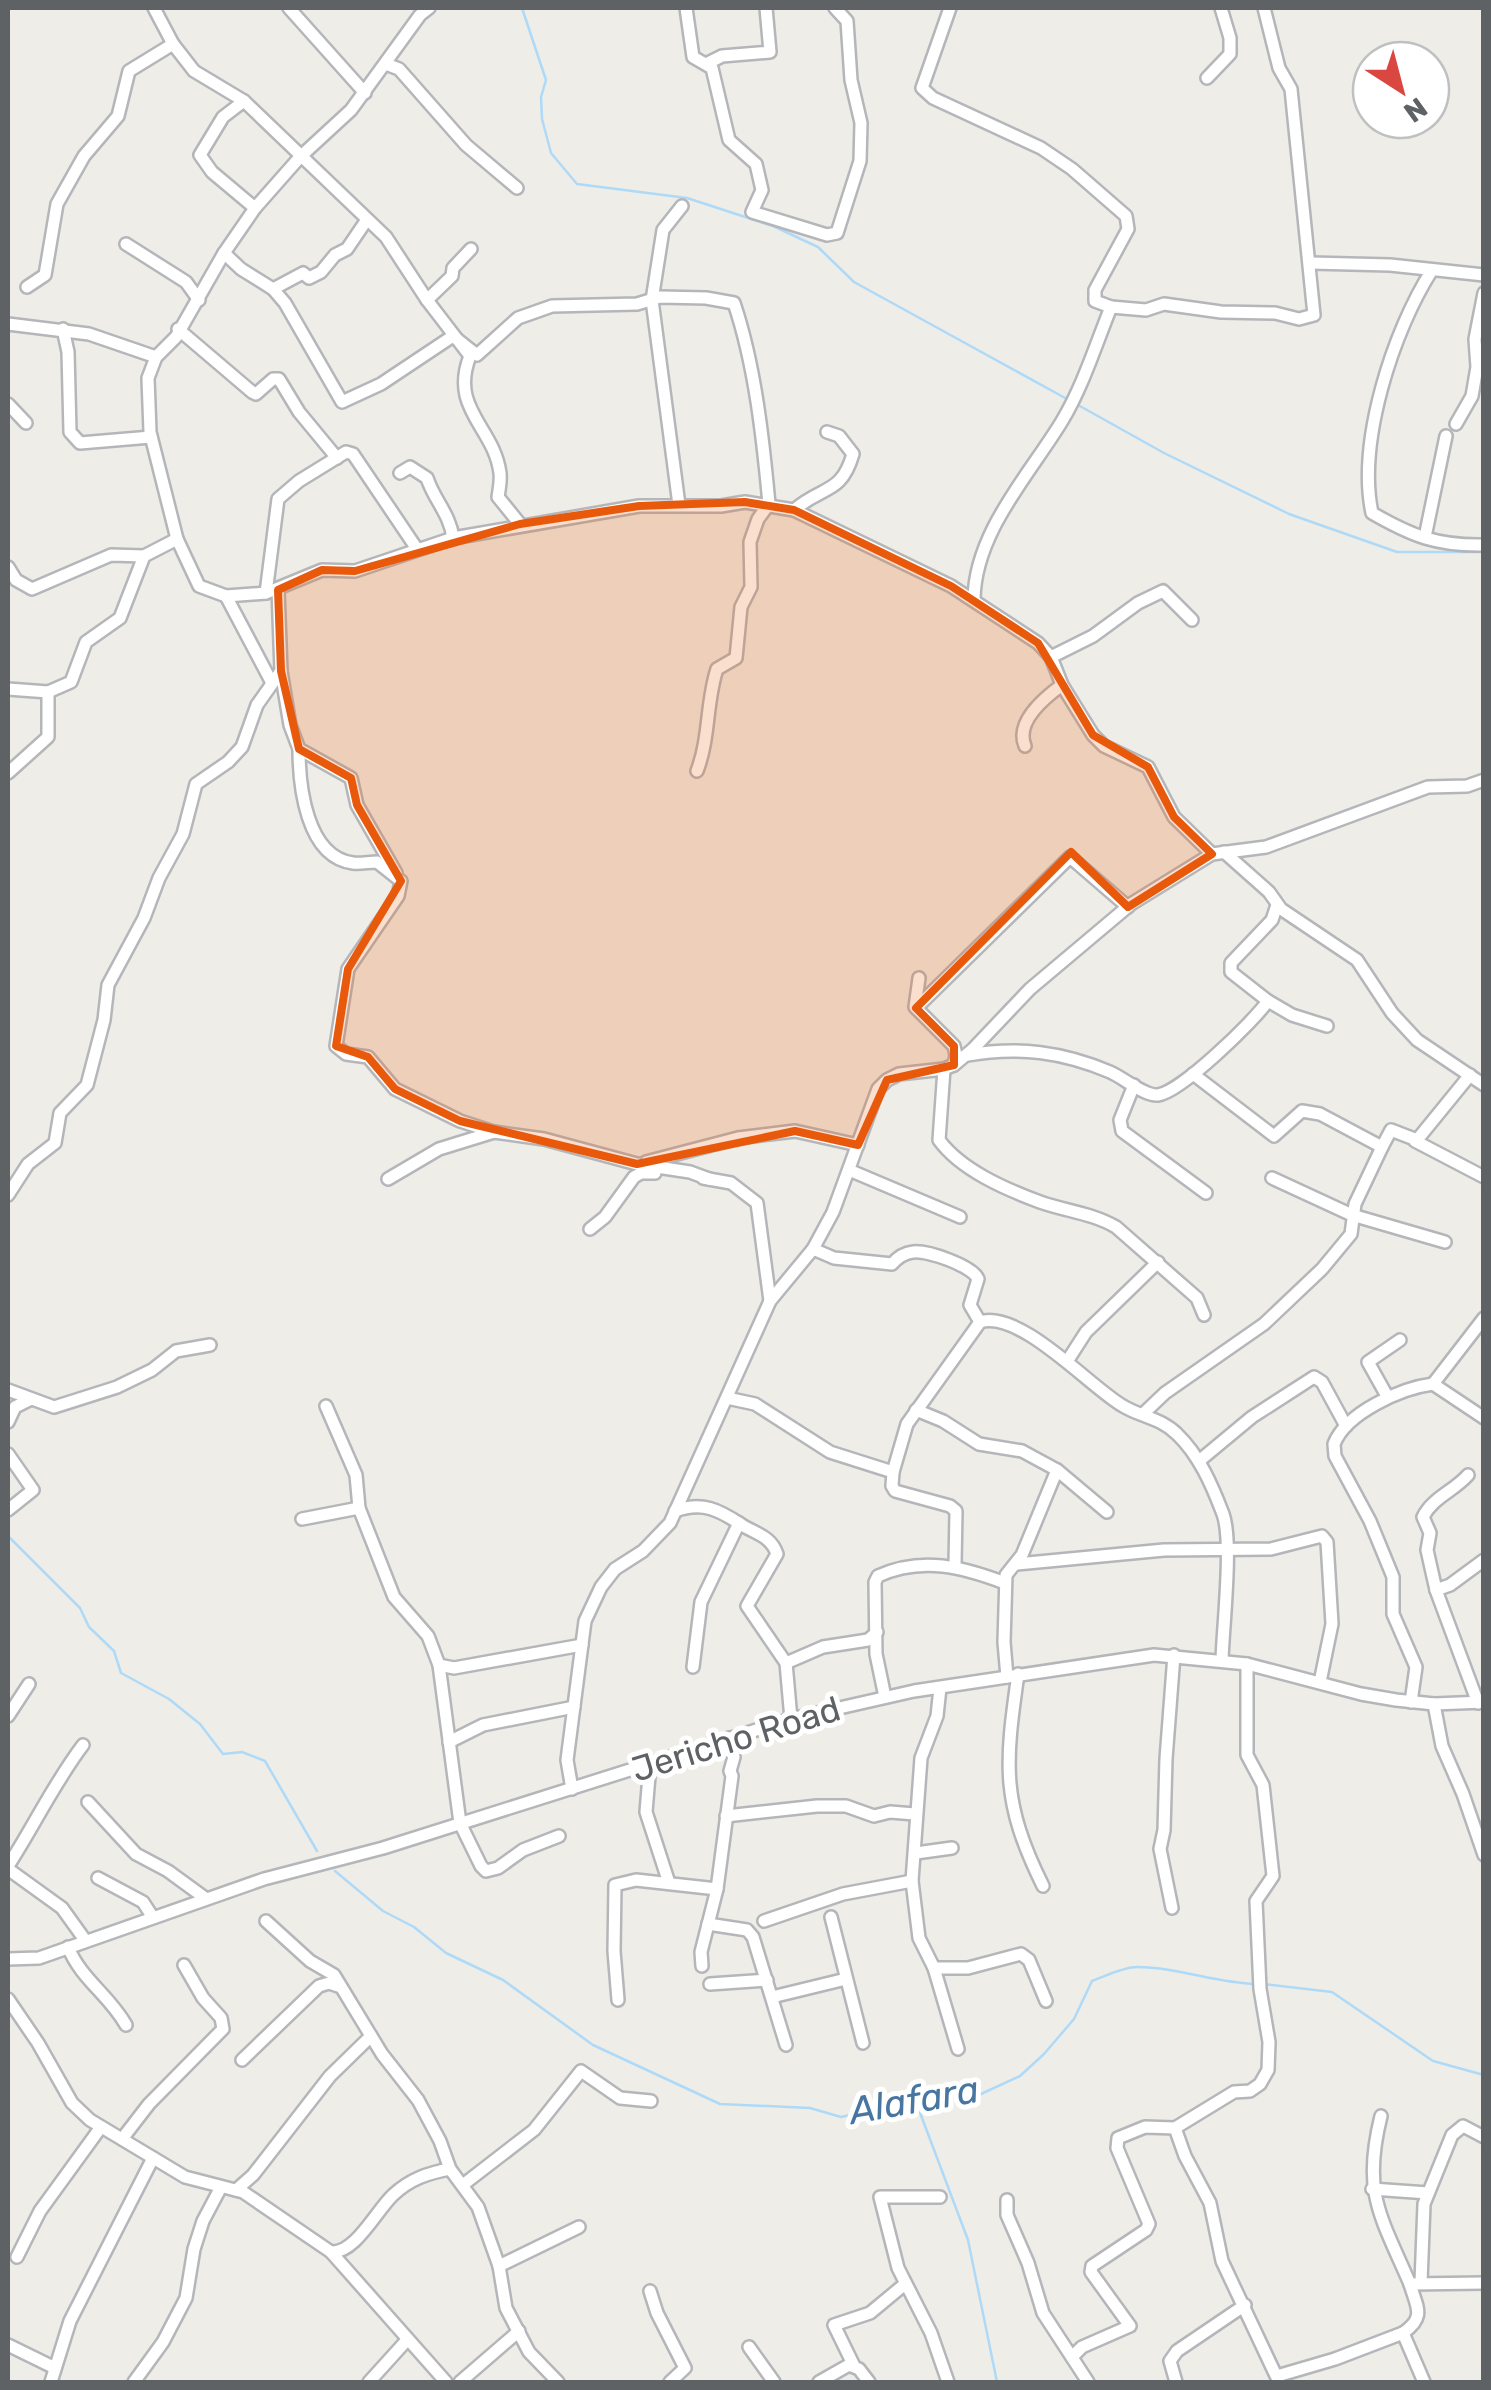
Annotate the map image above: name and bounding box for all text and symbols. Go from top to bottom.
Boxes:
north arrow [1351,40,1451,140]
text: N [1398,91,1433,129]
street label: Jericho Road [627,1687,845,1791]
water label: Alafara [844,2066,982,2134]

